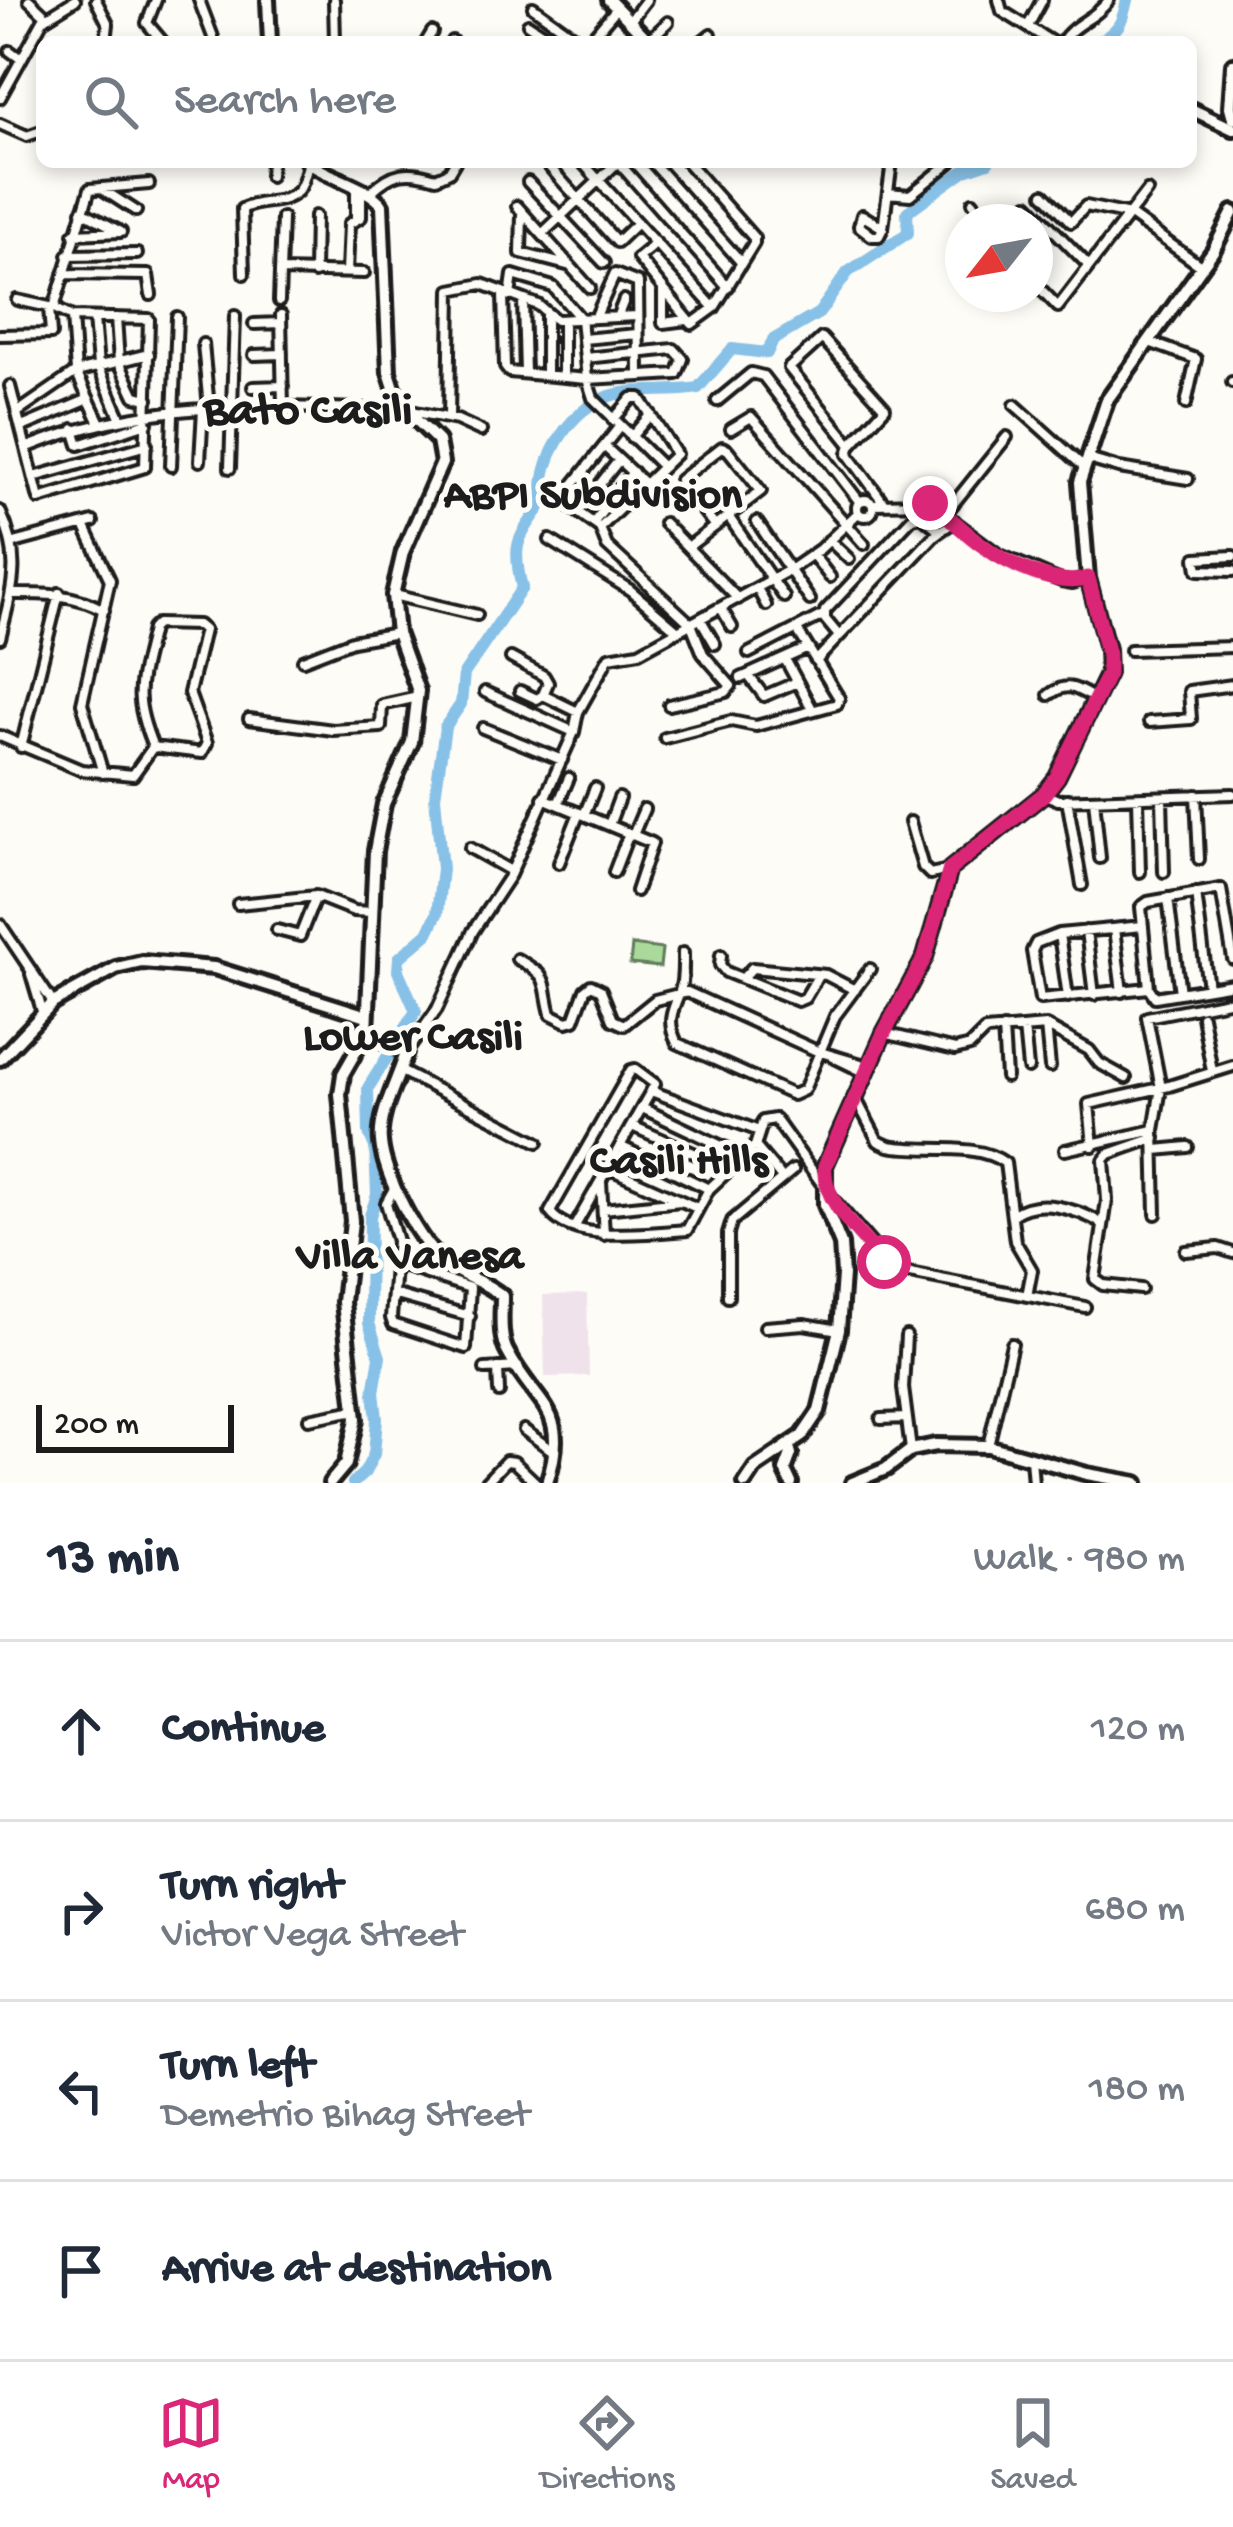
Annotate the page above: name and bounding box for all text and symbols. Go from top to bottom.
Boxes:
search box [36,36,1197,168]
icon: search [78,69,144,135]
text: Search here [174,76,396,129]
north arrow [945,204,1053,312]
district label: Bato Casili [202,385,412,442]
district label: ABPI Subdivision [443,471,743,524]
route end [903,476,957,530]
district label: Lower Casili [303,1013,523,1066]
district label: Casili Hills [590,1137,770,1190]
district label: Villa Vanesa [295,1232,525,1285]
route start [857,1235,911,1289]
scale bar [36,1399,234,1452]
text: 200 m [54,1407,139,1445]
text: 13 min [48,1531,179,1591]
text: Walk · 980 m [974,1538,1185,1584]
icon: ahead [48,1698,114,1764]
text: Continue [162,1704,325,1757]
text: 120 m [1091,1708,1185,1754]
text: Turn right [162,1861,342,1914]
icon: right [48,1878,114,1944]
text: 680 m [1085,1888,1185,1934]
text: Victor Vega Street [162,1914,464,1960]
text: Turn left [162,2041,314,2094]
icon: left [48,2058,114,2124]
text: 180 m [1089,2068,1185,2114]
text: Demetrio Bihag Street [162,2094,529,2140]
icon: arrive [48,2238,114,2304]
text: Arrive at destination [162,2244,551,2297]
tab: Map [158,2390,224,2500]
tab: Directions [540,2390,674,2500]
tab: Saved [990,2390,1075,2500]

